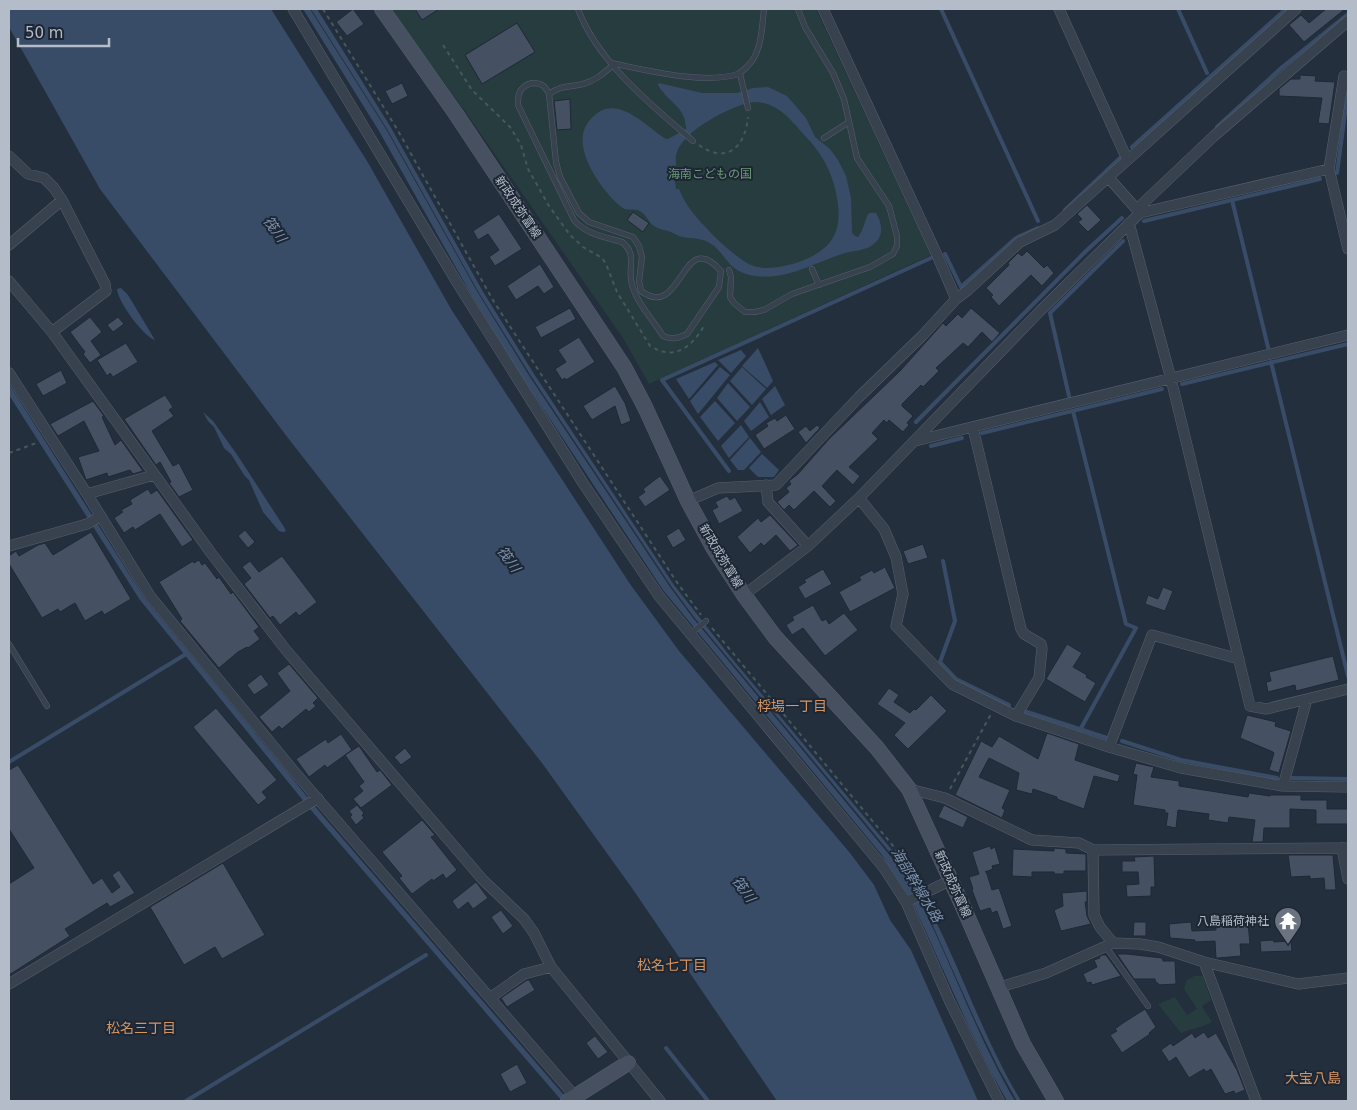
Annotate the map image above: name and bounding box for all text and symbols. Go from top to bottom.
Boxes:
scale bar [18,15,109,47]
text: 50 m [25,24,63,42]
park label: 海南こどもの国 [668,167,752,181]
street label: 新政成弥富線 [492,173,544,241]
water label: 筏川 [260,213,291,247]
street label: 新政成弥富線 [696,522,746,590]
water label: 筏川 [494,543,525,577]
district label: 桴場一丁目 [757,698,827,714]
water label: 海部幹線水路 [889,845,946,926]
street label: 新政成弥富線 [932,848,974,920]
water label: 筏川 [729,873,760,907]
temple icon: 八島稲荷神社 [1273,906,1303,945]
place label: 八島稲荷神社 [1197,914,1269,928]
district label: 松名七丁目 [637,957,707,973]
district label: 松名三丁目 [106,1020,176,1036]
district label: 大宝八島 [1285,1070,1341,1086]

